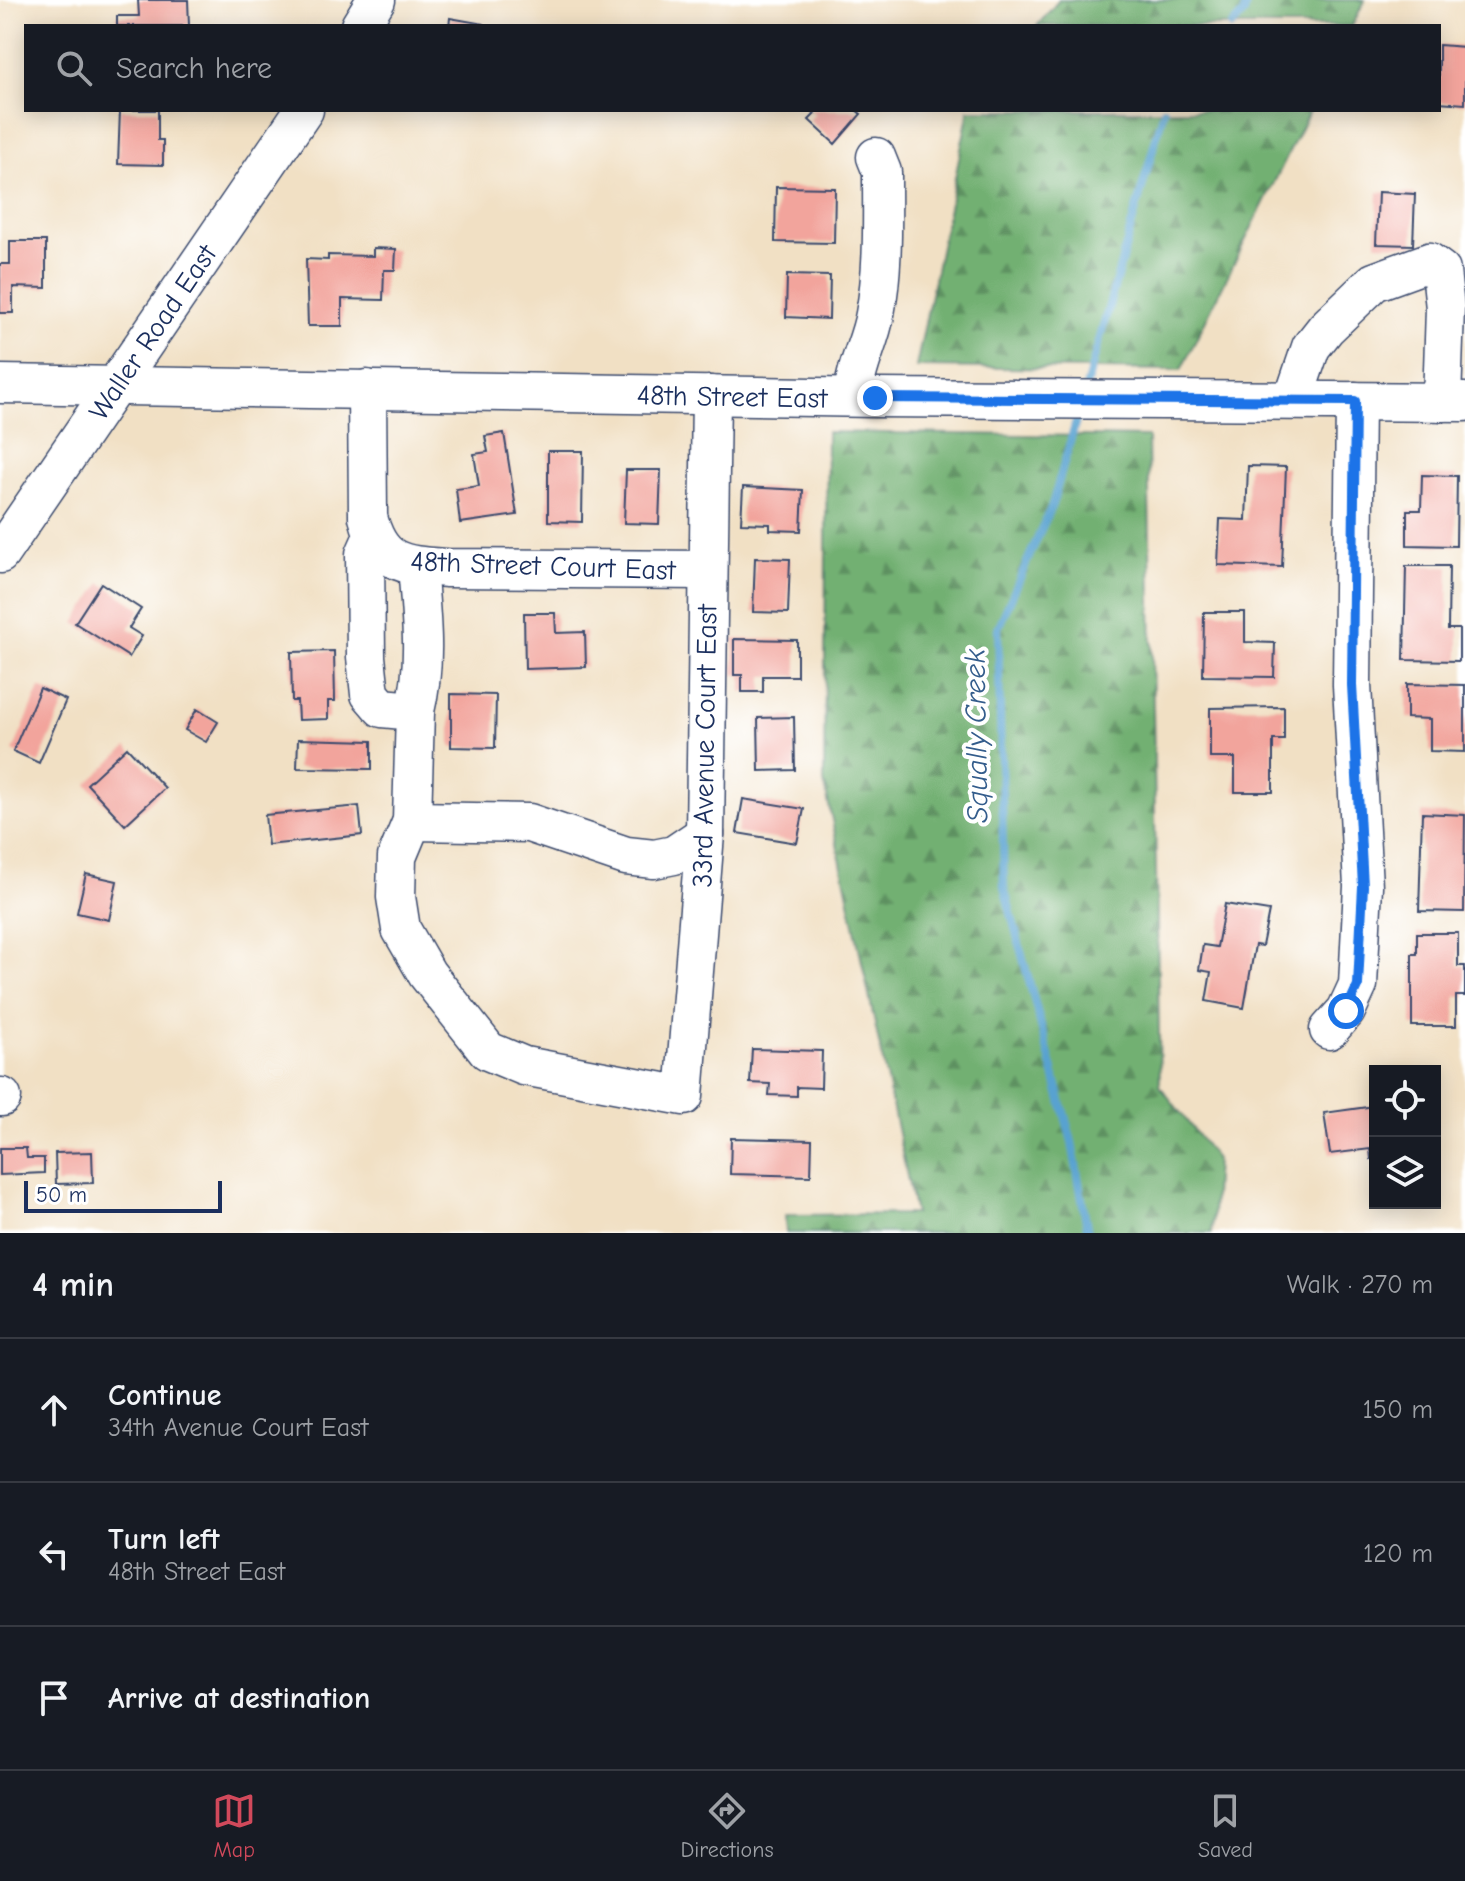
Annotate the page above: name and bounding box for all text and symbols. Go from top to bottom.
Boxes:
search box [24,24,1441,112]
icon: search [52,46,96,90]
text: Search here [116,51,272,86]
street label: Waller Road East [82,238,224,426]
street label: 48th Street East [636,379,829,415]
route end [857,380,893,416]
street label: 48th Street Court East [410,545,677,587]
street label: 33rd Avenue Court East [687,603,723,888]
water label: Squally Creek [957,648,996,823]
route start [1328,993,1364,1029]
map controls [1369,1065,1441,1209]
button: locate [1369,1065,1441,1137]
button: layers [1369,1137,1441,1209]
scale bar [24,1177,222,1213]
text: 50 m [36,1182,87,1208]
text: 4 min [32,1265,114,1305]
text: Walk · 270 m [1287,1270,1433,1300]
text: Continue [108,1378,222,1413]
icon: ahead [32,1388,76,1432]
text: 150 m [1363,1395,1433,1425]
text: 34th Avenue Court East [108,1413,368,1443]
text: Turn left [108,1522,220,1557]
icon: left [32,1532,76,1576]
text: 120 m [1363,1539,1433,1569]
text: 48th Street East [108,1557,285,1587]
icon: arrive [32,1676,76,1720]
text: Arrive at destination [108,1681,370,1716]
tab: Map [212,1789,256,1863]
tab: Directions [681,1789,774,1863]
tab: Saved [1198,1789,1253,1863]

